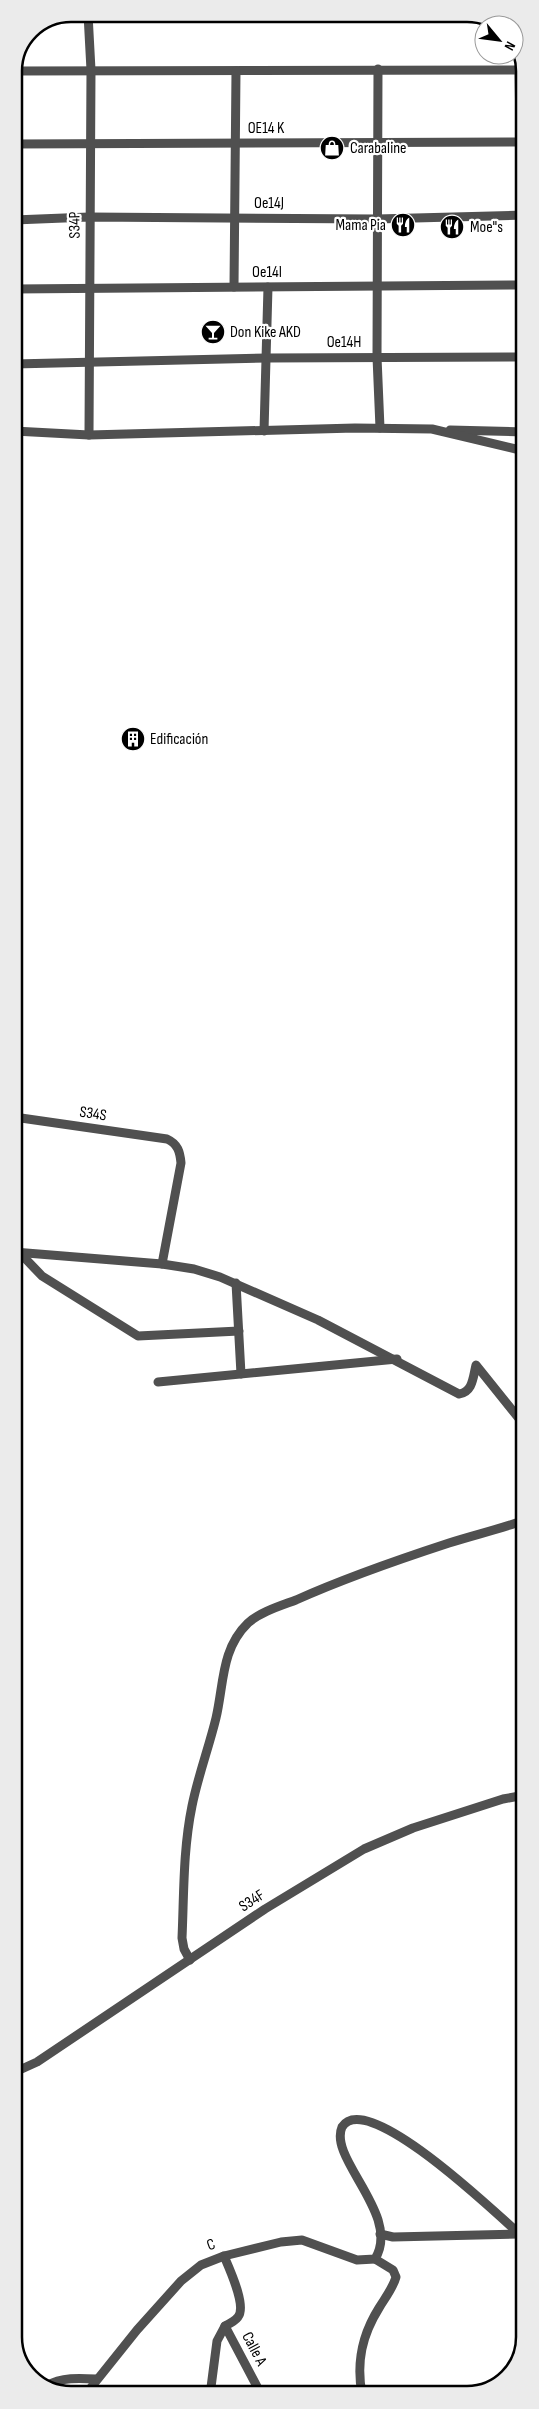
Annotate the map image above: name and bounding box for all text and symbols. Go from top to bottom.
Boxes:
north arrow [474,15,524,65]
text: N [501,39,519,53]
street label: OE14 K [248,119,285,138]
shop icon: Carabaline [319,135,345,161]
place label: Carabaline [350,139,407,158]
street label: Oe14J [254,194,284,213]
street label: S34P [65,211,85,239]
restaurant icon: Mama Pia [390,212,416,238]
restaurant icon: Moe"s [439,214,465,240]
place label: Mama Pia [335,216,386,235]
place label: Moe"s [470,218,503,237]
street label: Oe14I [252,263,282,282]
bar icon: Don Kike AKD [200,319,226,345]
place label: Don Kike AKD [230,323,301,342]
street label: Oe14H [327,333,361,352]
building icon: Edificación [120,726,146,752]
place label: Edificación [150,730,208,749]
street label: S34S [78,1103,108,1125]
street label: S34F [236,1886,268,1916]
street label: C [204,2235,218,2255]
street label: Calle A [237,2329,271,2369]

